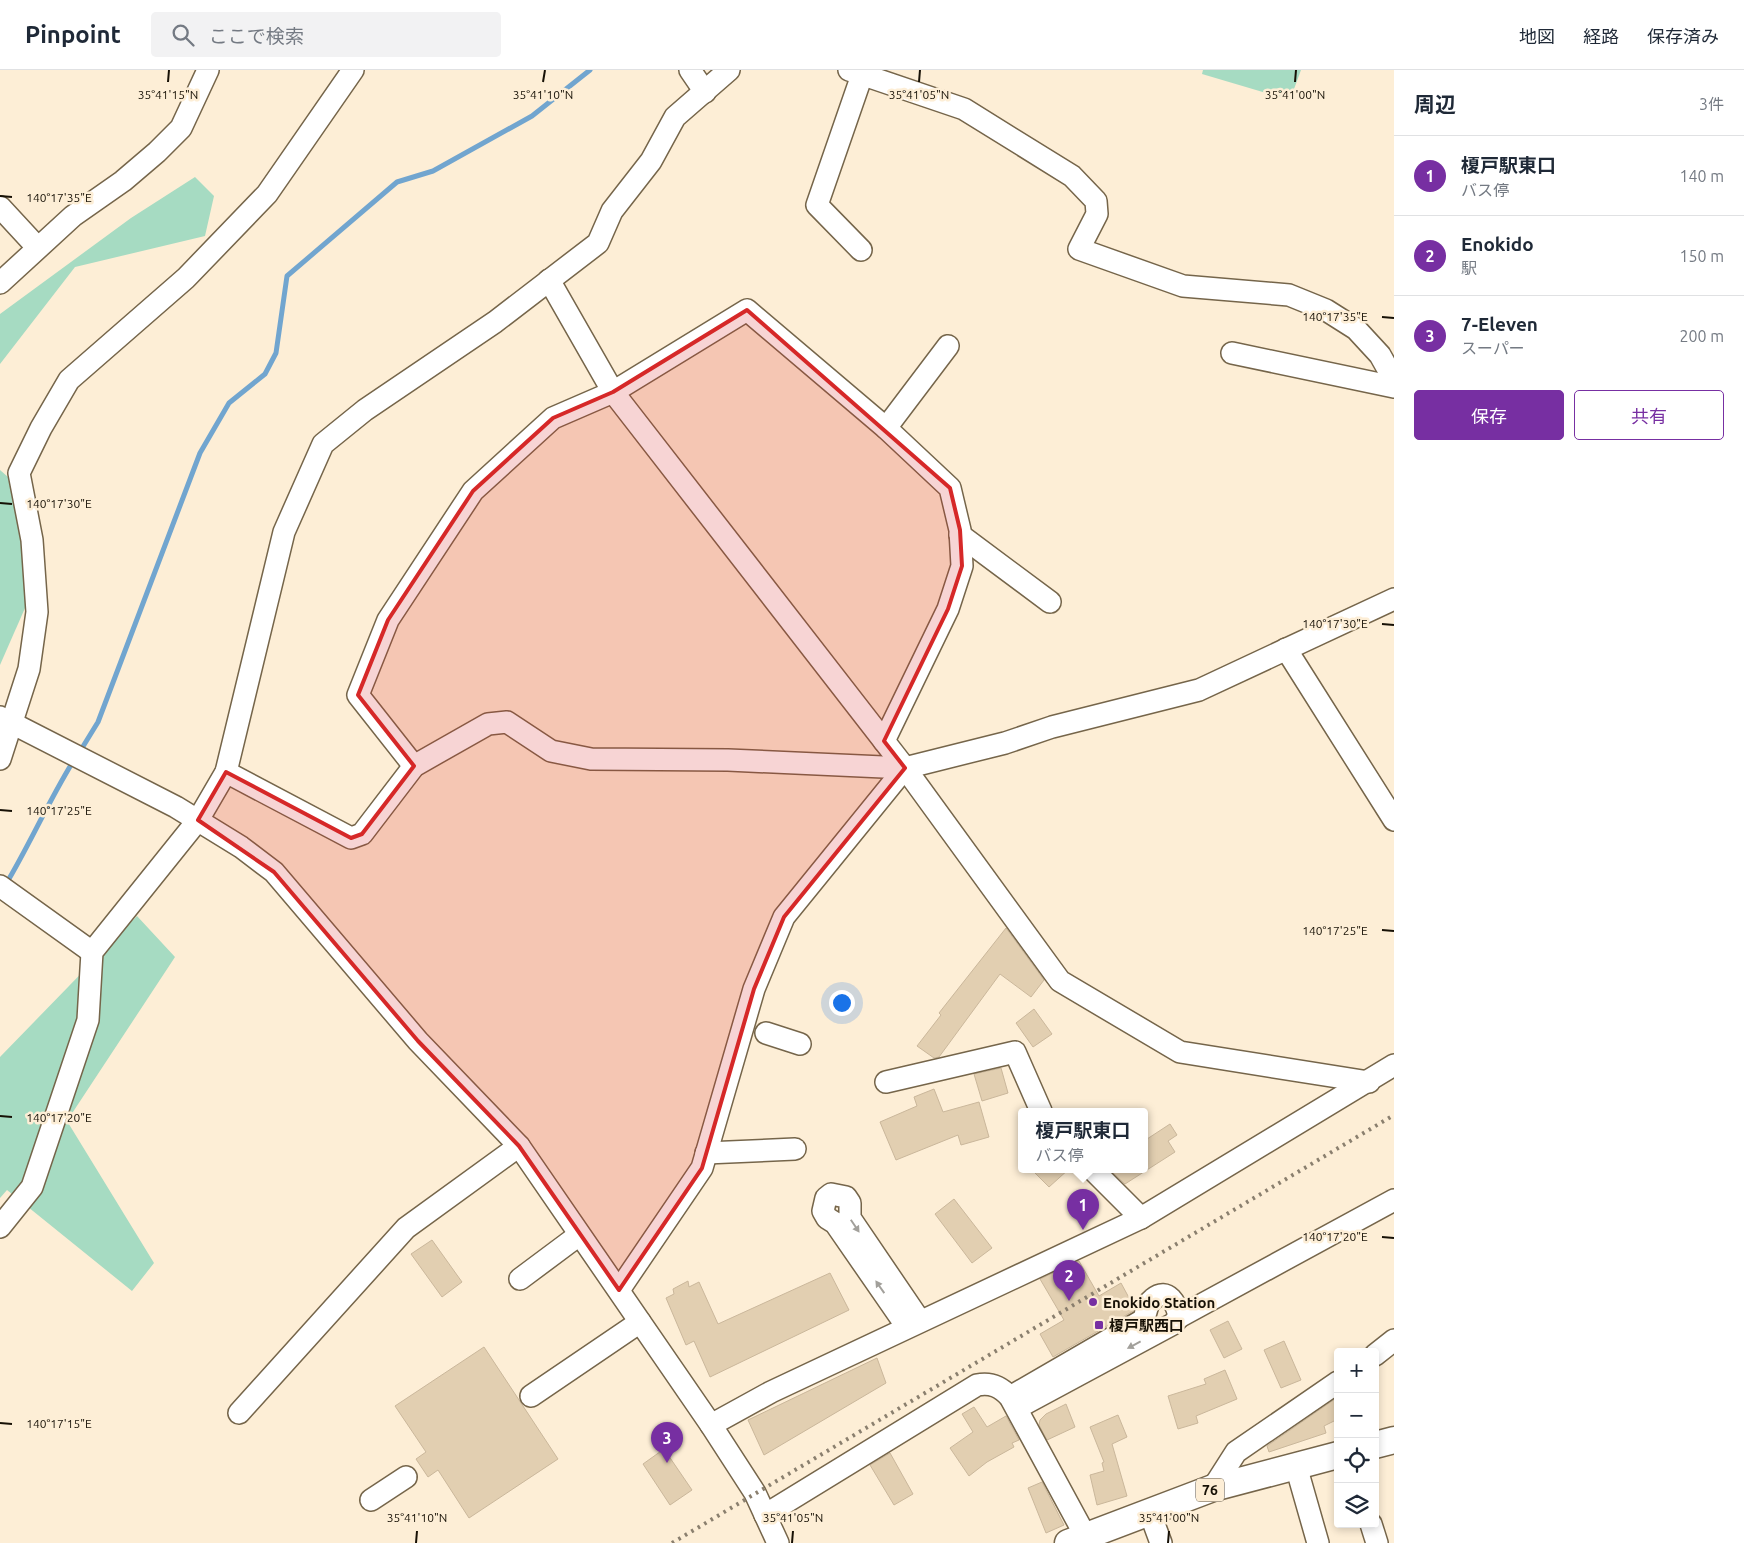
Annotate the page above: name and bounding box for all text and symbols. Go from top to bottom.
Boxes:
search box [151,12,501,57]
text: Pinpoint [25,21,121,48]
icon: search [169,21,197,49]
text: ここで検索 [209,25,304,47]
text: 地図 [1519,26,1555,46]
text: 経路 [1583,26,1619,46]
text: 保存済み [1647,26,1719,46]
text: 35°41'15"N [138,88,198,101]
text: 35°41'10"N [513,88,573,101]
text: 35°41'05"N [889,88,949,101]
text: 35°41'00"N [1265,88,1325,101]
text: 周辺 [1414,92,1456,116]
text: 3件 [1699,95,1724,113]
text: 榎戸駅東口 [1461,154,1556,176]
text: 1 [1425,167,1435,185]
text: 140 m [1679,167,1724,185]
text: バス停 [1461,181,1509,199]
text: 140°17'35"E [26,191,92,204]
text: Enokido [1461,233,1534,255]
text: 2 [1425,247,1435,265]
text: 150 m [1679,247,1724,265]
text: 駅 [1461,259,1477,277]
text: 140°17'35"E [1302,310,1368,323]
text: 7-Eleven [1461,313,1538,335]
text: 3 [1425,327,1435,345]
text: 200 m [1679,327,1724,345]
text: スーパー [1461,339,1525,357]
button: 保存 [1414,390,1564,440]
button: 共有 [1574,390,1724,440]
text: 140°17'30"E [26,497,92,510]
text: 140°17'30"E [1302,617,1368,630]
text: 140°17'25"E [26,804,92,817]
text: 140°17'25"E [1302,924,1368,937]
your location [829,990,855,1016]
popup [1018,1108,1148,1173]
text: 140°17'20"E [26,1111,92,1124]
text: 榎戸駅東口 [1035,1119,1131,1141]
text: バス停 [1035,1146,1084,1164]
pin: 1 [1067,1189,1099,1230]
one-way arrow [850,1219,860,1232]
text: 140°17'20"E [1302,1230,1368,1243]
pin: 2 [1053,1260,1085,1301]
one-way arrow [875,1280,885,1294]
place label: Enokido Station [1103,1294,1215,1311]
marker: Enokido Station [1087,1296,1099,1308]
place label: 榎戸駅西口 [1109,1317,1184,1334]
marker: 榎戸駅西口 [1093,1319,1105,1331]
one-way arrow [1127,1341,1141,1349]
map controls [1334,1348,1379,1528]
button: + [1334,1348,1379,1393]
button: − [1334,1393,1379,1438]
text: 140°17'15"E [26,1417,92,1430]
pin: 3 [651,1422,683,1463]
button: locate [1334,1438,1379,1483]
road number: 76 [1196,1478,1224,1502]
button: layers [1334,1483,1379,1528]
text: 35°41'10"N [387,1511,447,1524]
text: 35°41'05"N [763,1511,823,1524]
text: 35°41'00"N [1139,1511,1199,1524]

